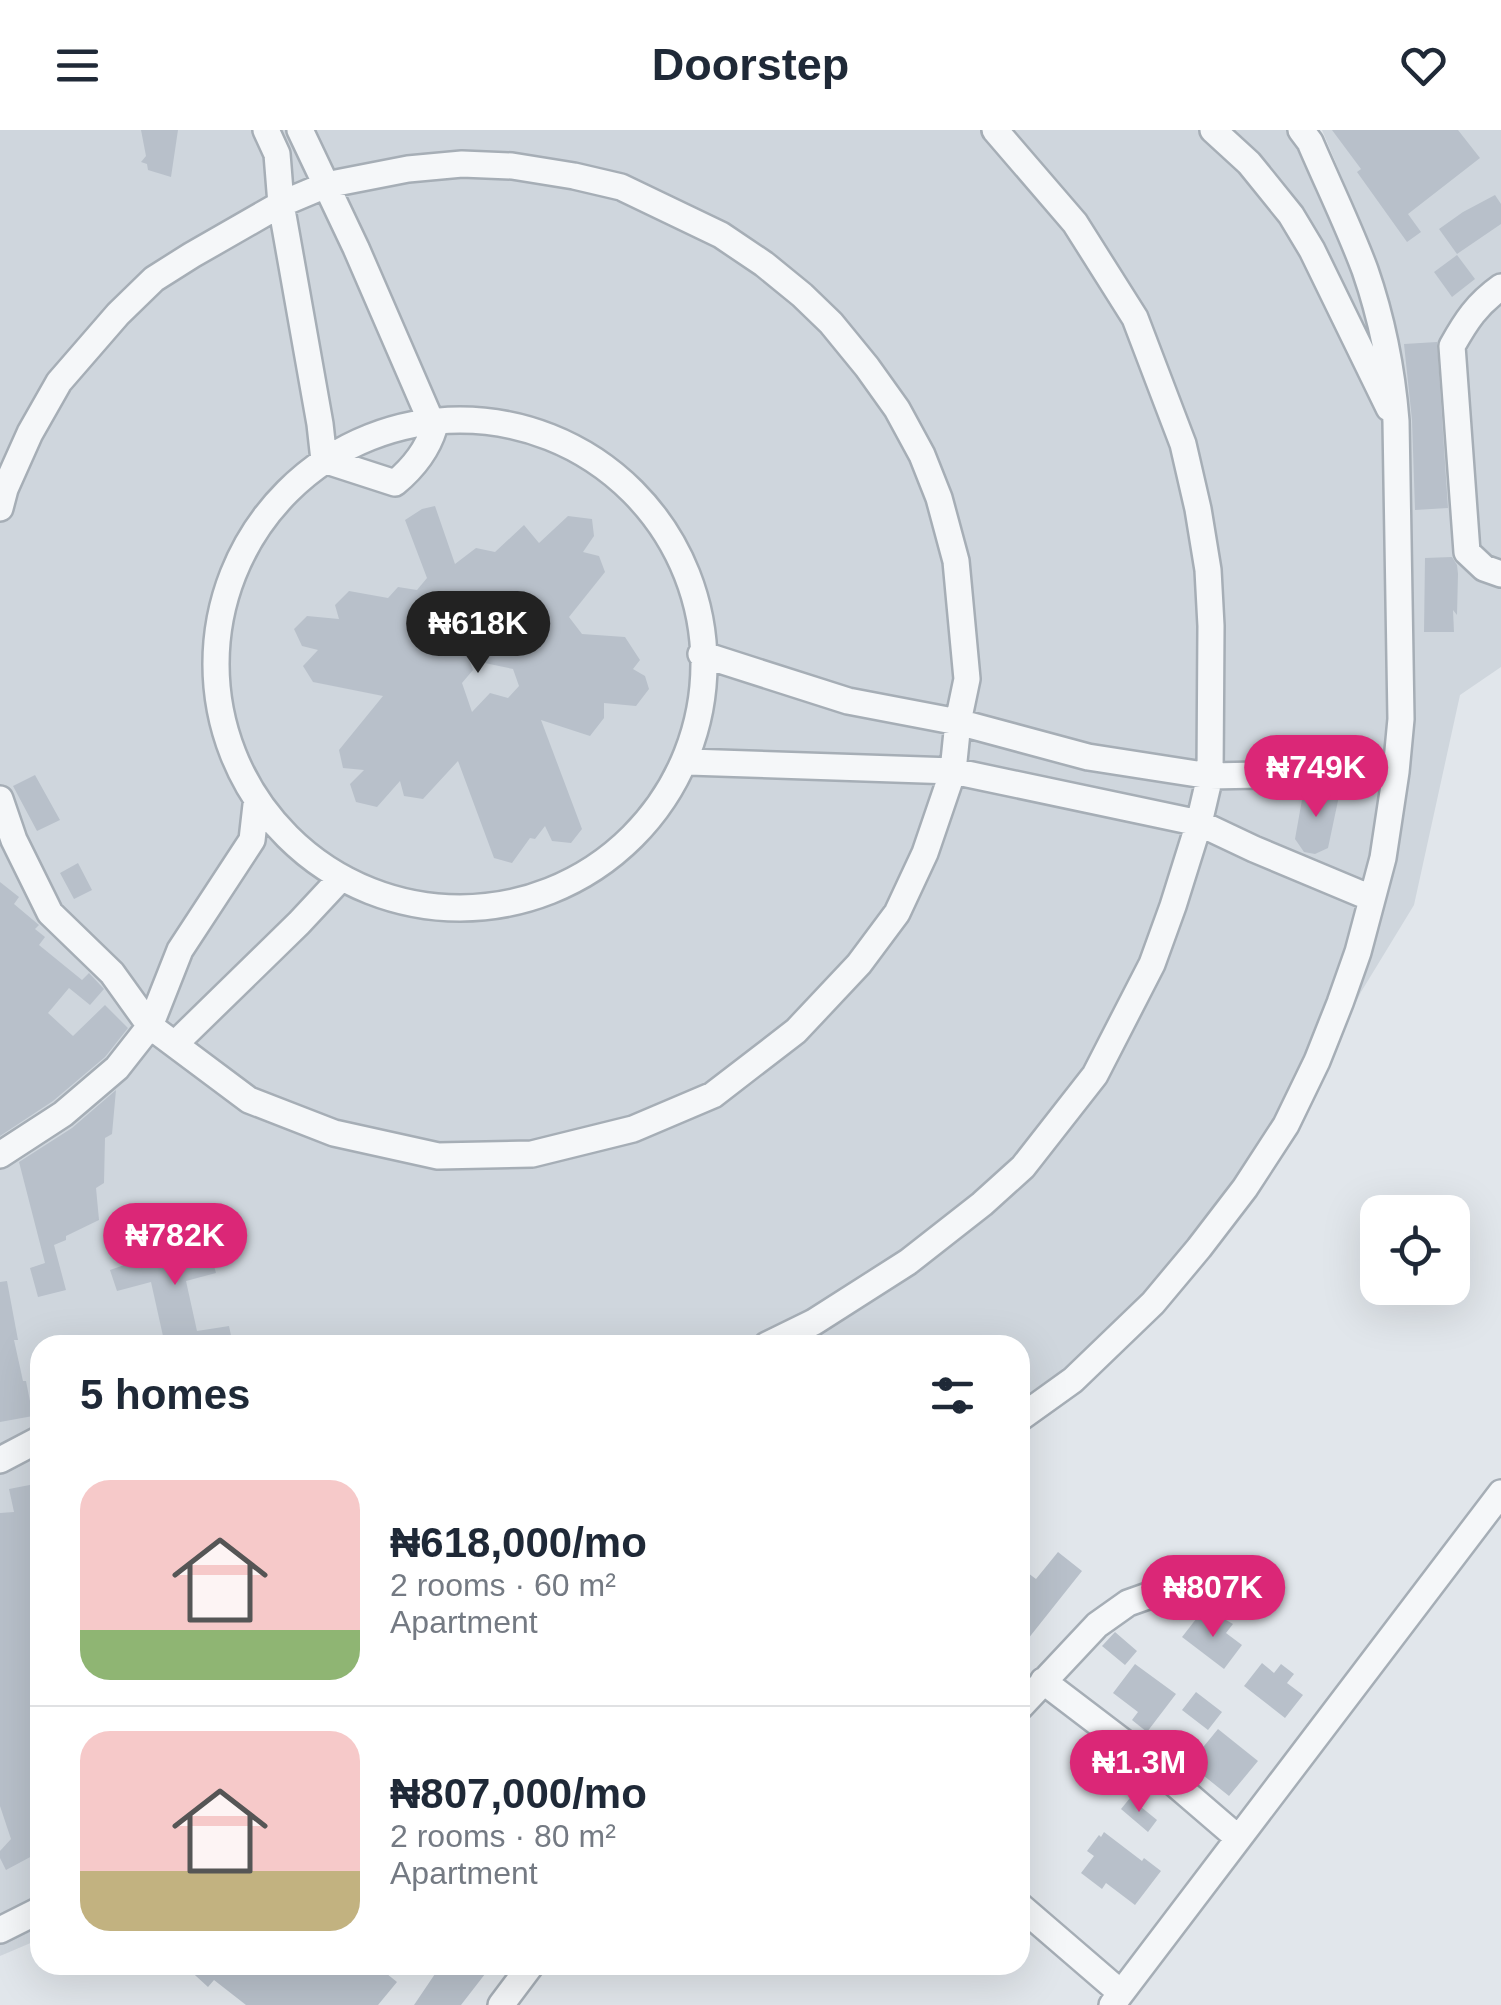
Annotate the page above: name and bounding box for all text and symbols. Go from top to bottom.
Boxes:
icon: menu [50,38,105,93]
icon: heart [1396,38,1451,93]
text: Doorstep [652,39,849,90]
pin: ₦618K [408,591,548,676]
text: ₦618K [428,605,528,641]
pin: ₦749K [1246,735,1386,820]
text: ₦749K [1266,749,1366,785]
map controls [1360,1195,1470,1305]
button: locate [1360,1195,1470,1305]
pin: ₦782K [105,1203,245,1288]
text: ₦782K [125,1217,225,1253]
icon: filters [925,1368,980,1423]
text: 5 homes [80,1371,250,1418]
text: ₦618,000/mo [390,1519,647,1566]
icon: home [160,1520,280,1640]
pin: ₦807K [1143,1555,1283,1640]
text: 2 rooms · 60 m² [390,1567,616,1603]
text: ₦807K [1163,1569,1263,1605]
text: Apartment [390,1604,538,1640]
pin: ₦1.3M [1069,1730,1209,1815]
text: ₦1.3M [1092,1744,1186,1780]
text: ₦807,000/mo [390,1770,647,1817]
icon: home [160,1771,280,1891]
text: 2 rooms · 80 m² [390,1818,616,1854]
text: Apartment [390,1855,538,1891]

